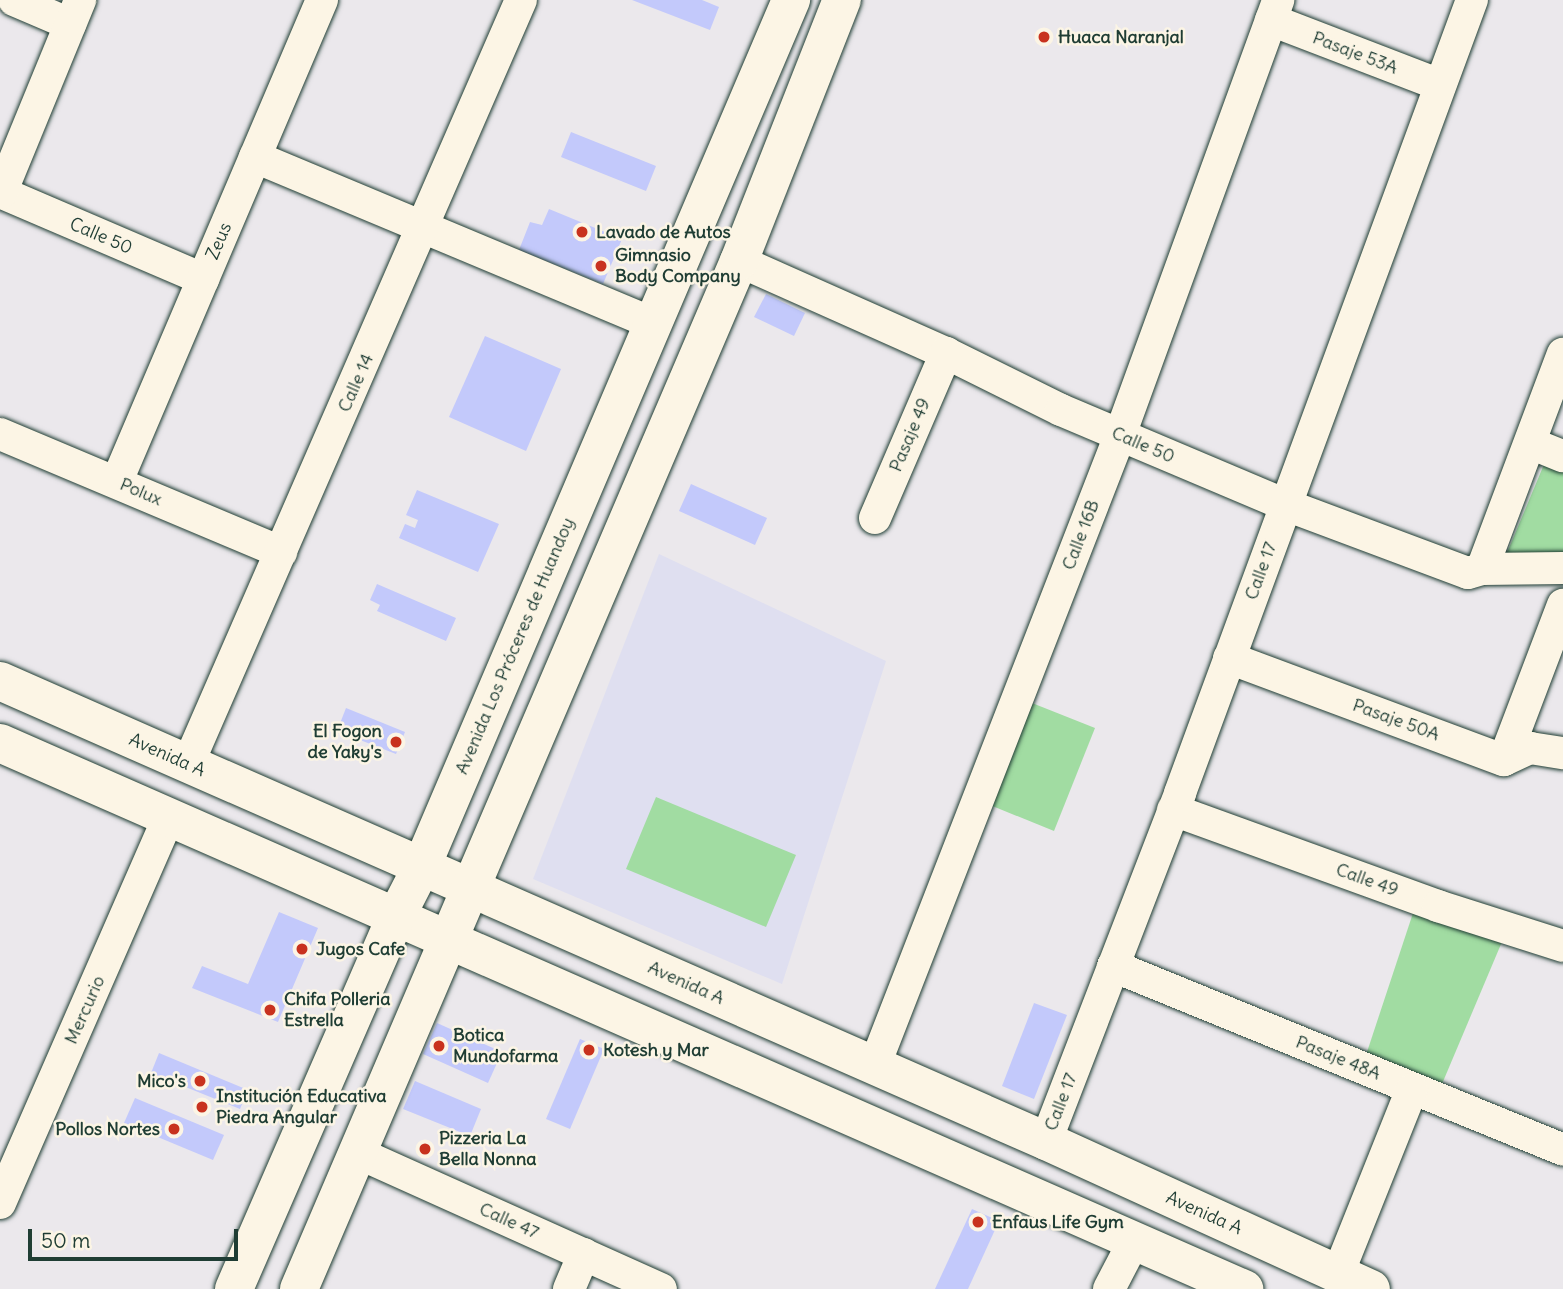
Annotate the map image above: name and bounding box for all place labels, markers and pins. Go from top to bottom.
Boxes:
place label: Huaca Naranjal [1058,26,1184,48]
marker: Huaca Naranjal [1036,29,1052,45]
place label: Lavado de Autos [596,221,731,243]
marker: Lavado de Autos [574,224,590,240]
place label: Gimnasio Body Company [615,245,741,288]
marker: Gimnasio Body Company [593,258,609,274]
place label: El Fogon de Yaky's [307,721,382,764]
marker: El Fogon de Yaky's [388,734,404,750]
place label: Jugos Cafe [316,938,405,960]
marker: Jugos Cafe [294,941,310,957]
place label: Chifa Polleria Estrella [284,989,390,1032]
marker: Chifa Polleria Estrella [262,1002,278,1018]
place label: Botica Mundofarma [453,1025,558,1068]
marker: Botica Mundofarma [431,1038,447,1054]
place label: Kotesh y Mar [603,1039,709,1061]
marker: Kotesh y Mar [581,1042,597,1058]
place label: Mico's [137,1070,186,1092]
marker: Mico's [192,1073,208,1089]
place label: Institución Educativa Piedra Angular [216,1086,387,1128]
marker: Institución Educativa Piedra Angular [194,1099,210,1115]
place label: Pollos Nortes [55,1118,160,1140]
marker: Pollos Nortes [166,1121,182,1137]
place label: Pizzeria La Bella Nonna [439,1128,537,1170]
marker: Pizzeria La Bella Nonna [417,1141,433,1157]
place label: Enfaus Life Gym [992,1211,1124,1233]
marker: Enfaus Life Gym [970,1214,986,1230]

